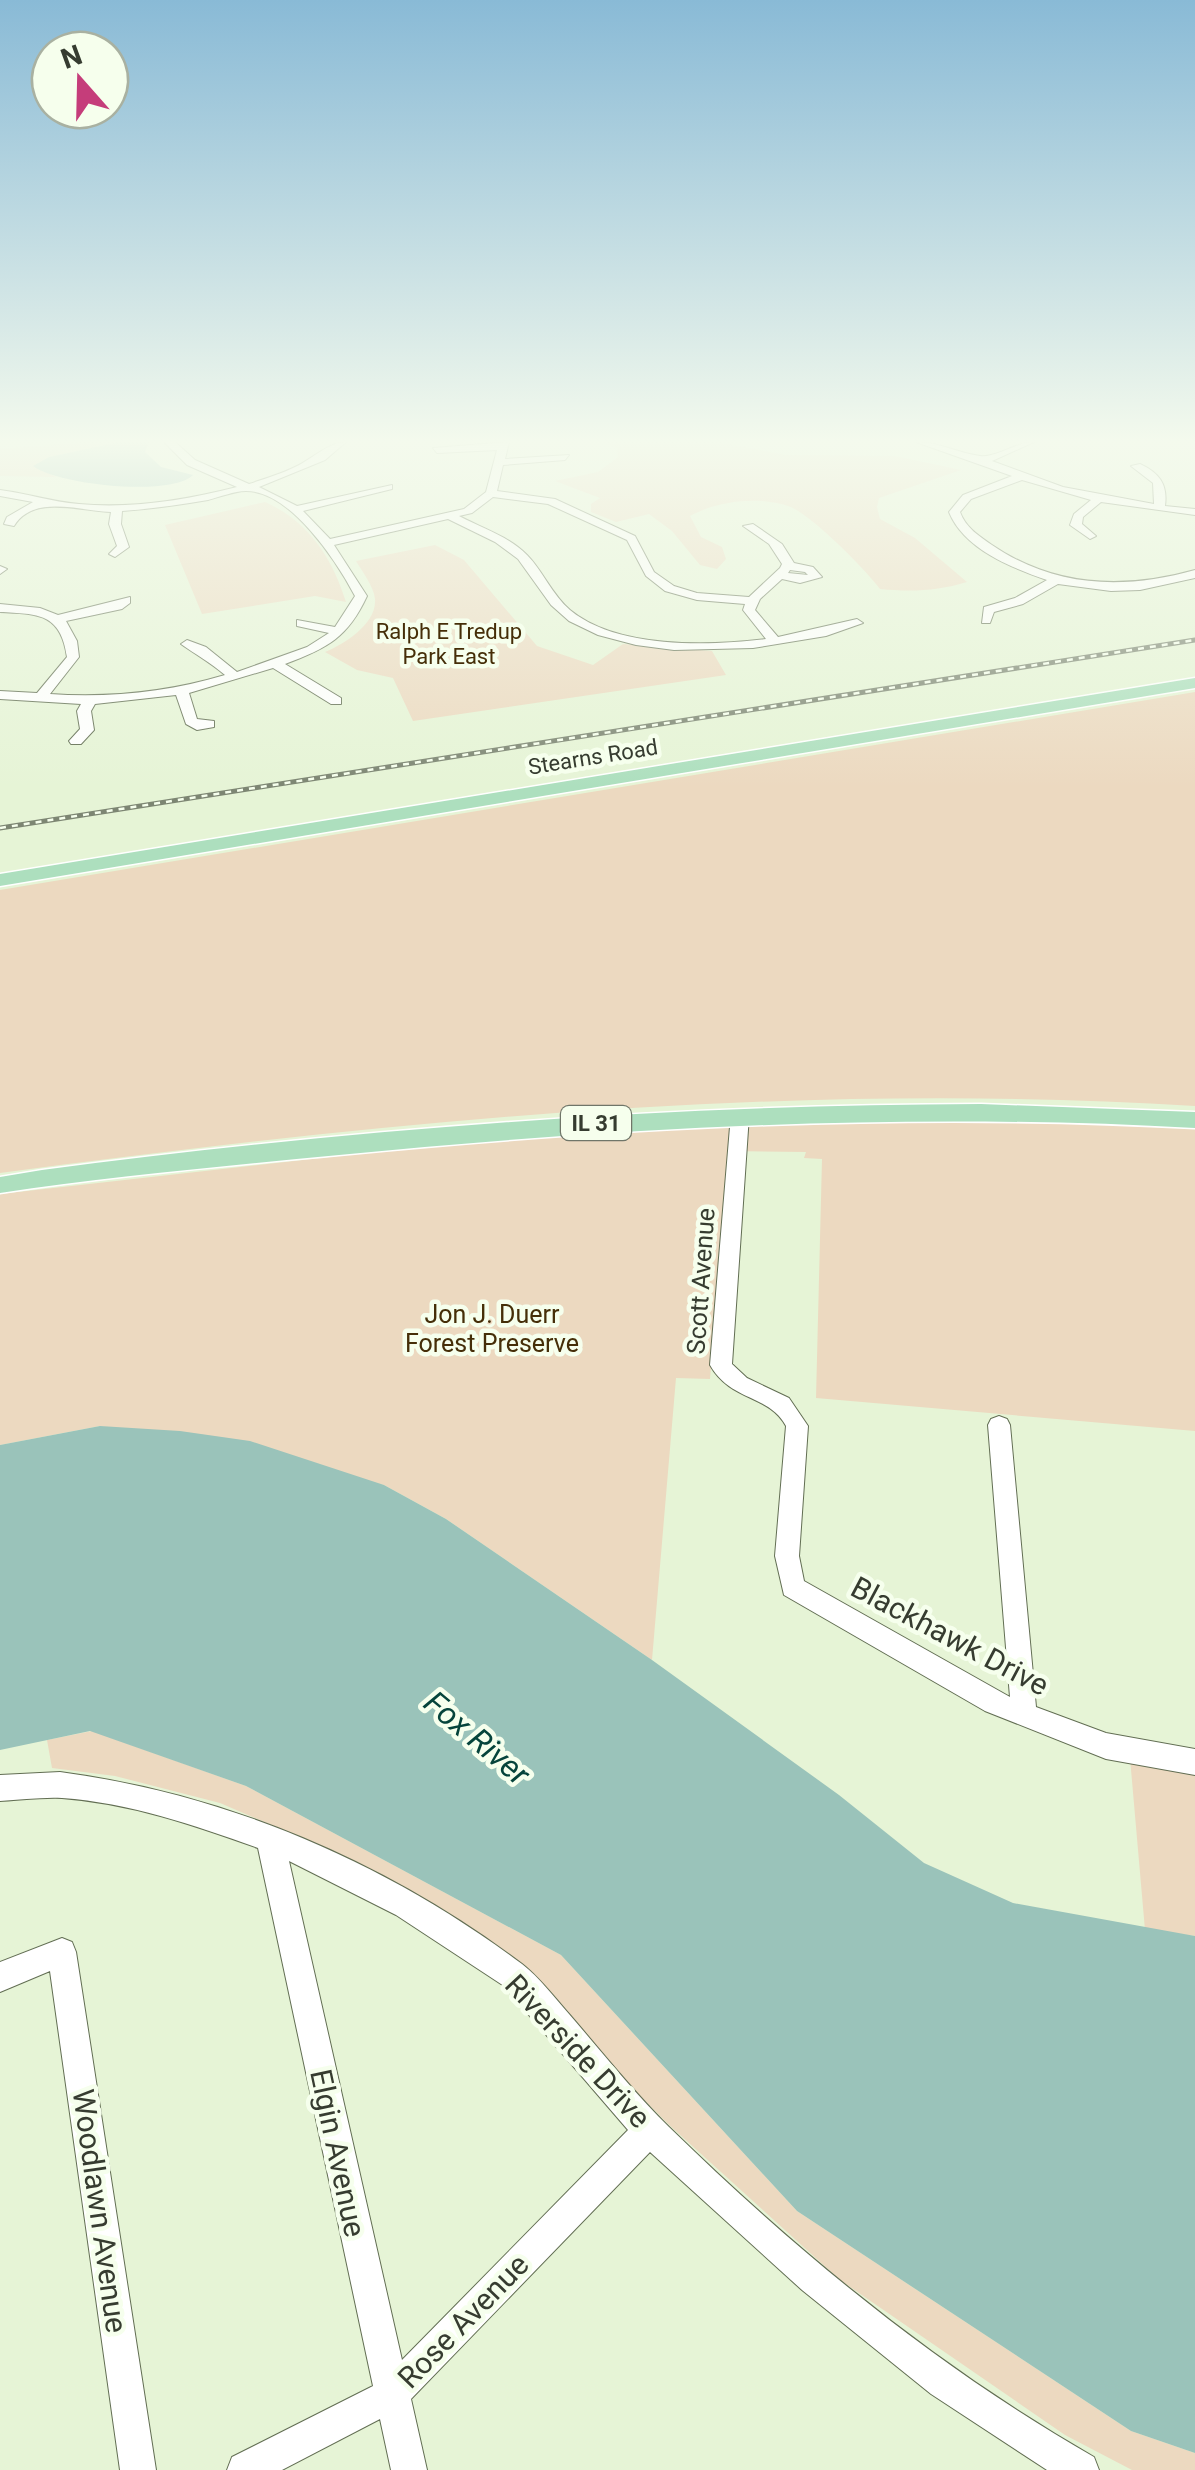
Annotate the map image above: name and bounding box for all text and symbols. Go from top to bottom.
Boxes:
north arrow [30,30,130,130]
text: N [57,38,87,76]
park label: Ralph E Tredup Park East [376,619,522,669]
street label: Stearns Road [526,734,660,780]
road number: IL 31 [561,1106,631,1140]
street label: Scott Avenue [681,1207,721,1355]
park label: Jon J. Duerr Forest Preserve [405,1300,579,1358]
street label: Blackhawk Drive [845,1569,1055,1703]
water label: Fox River [417,1683,539,1794]
street label: Riverside Drive [498,1967,658,2135]
street label: Elgin Avenue [303,2066,373,2240]
street label: Woodlawn Avenue [66,2087,134,2335]
street label: Rose Avenue [390,2247,536,2395]

